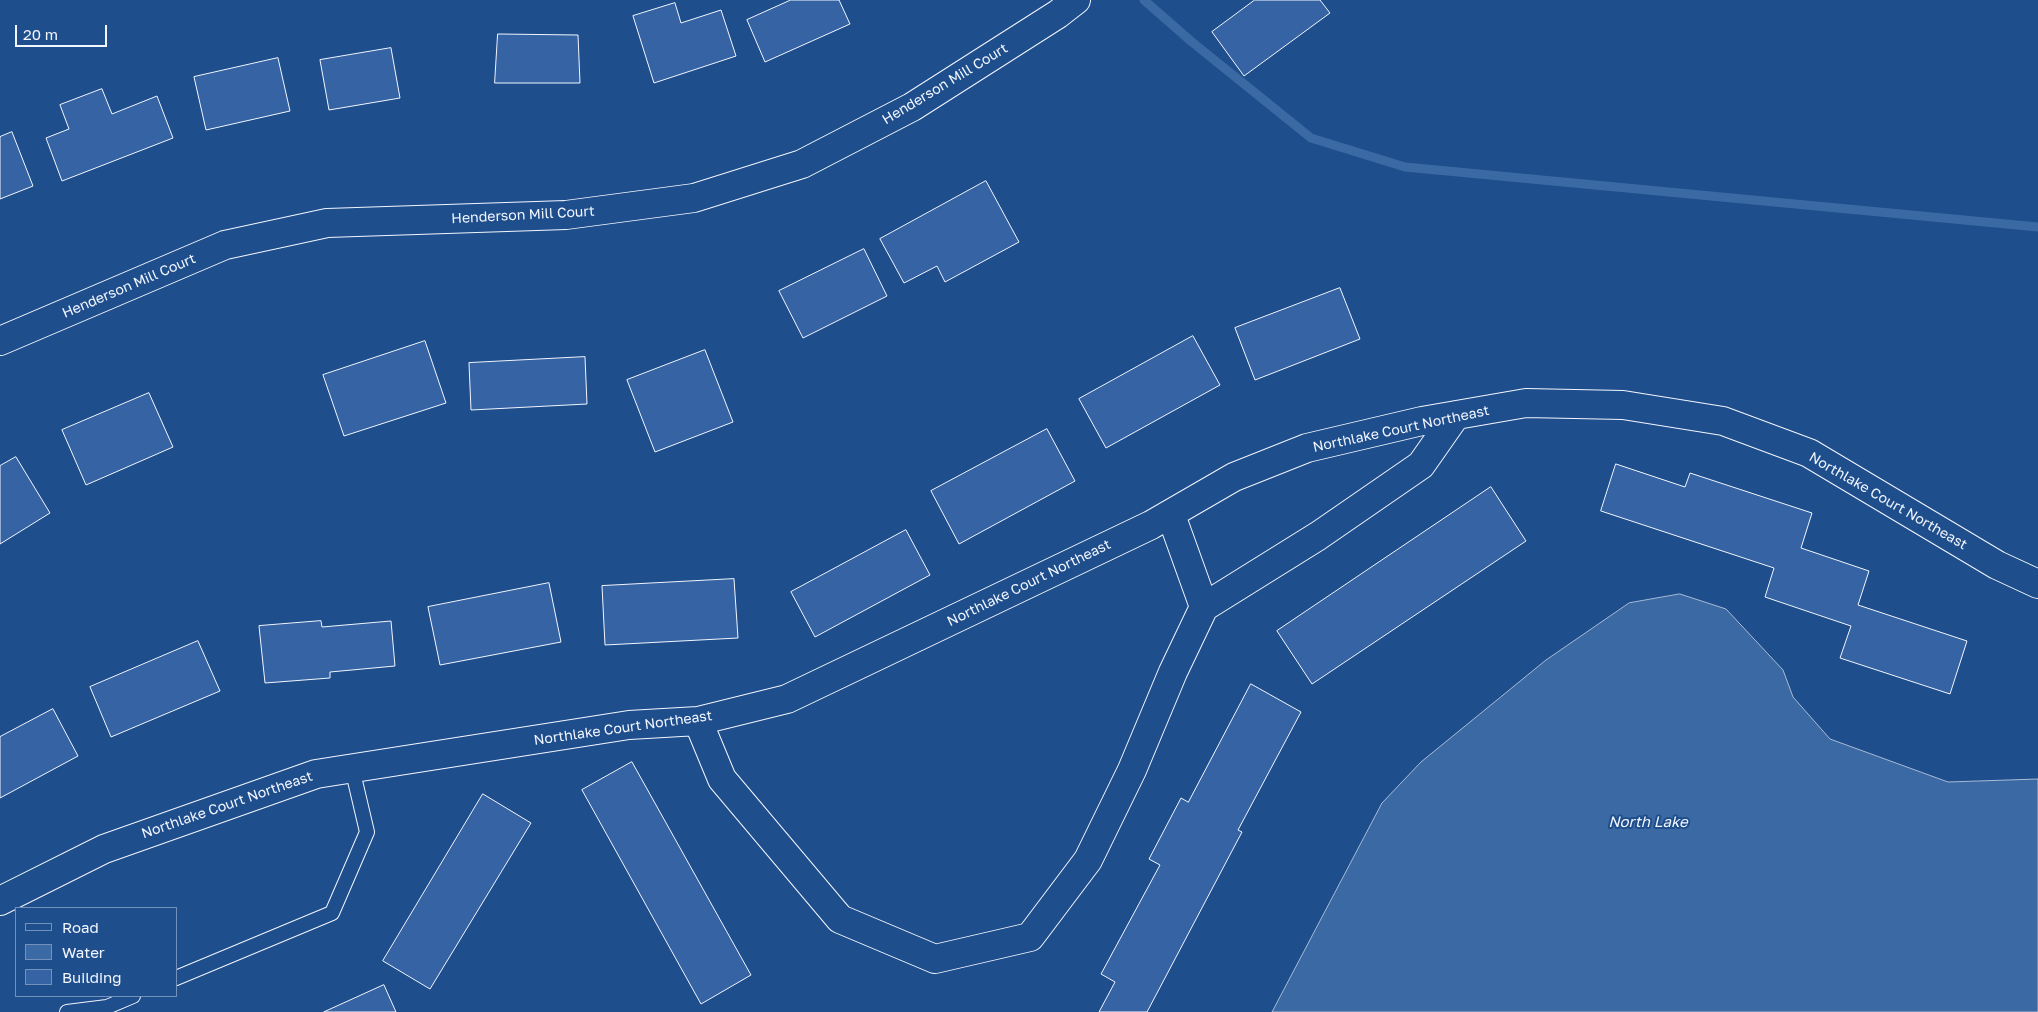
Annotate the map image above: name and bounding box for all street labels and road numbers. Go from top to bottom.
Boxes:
street label: Henderson Mill Court [879,40,1011,128]
street label: Henderson Mill Court [451,203,595,227]
street label: Henderson Mill Court [60,250,198,322]
street label: Northlake Court Northeast [1311,402,1491,456]
street label: Northlake Court Northeast [1806,449,1970,553]
street label: Northlake Court Northeast [944,536,1114,630]
street label: Northlake Court Northeast [533,707,713,749]
street label: Northlake Court Northeast [139,768,315,842]

